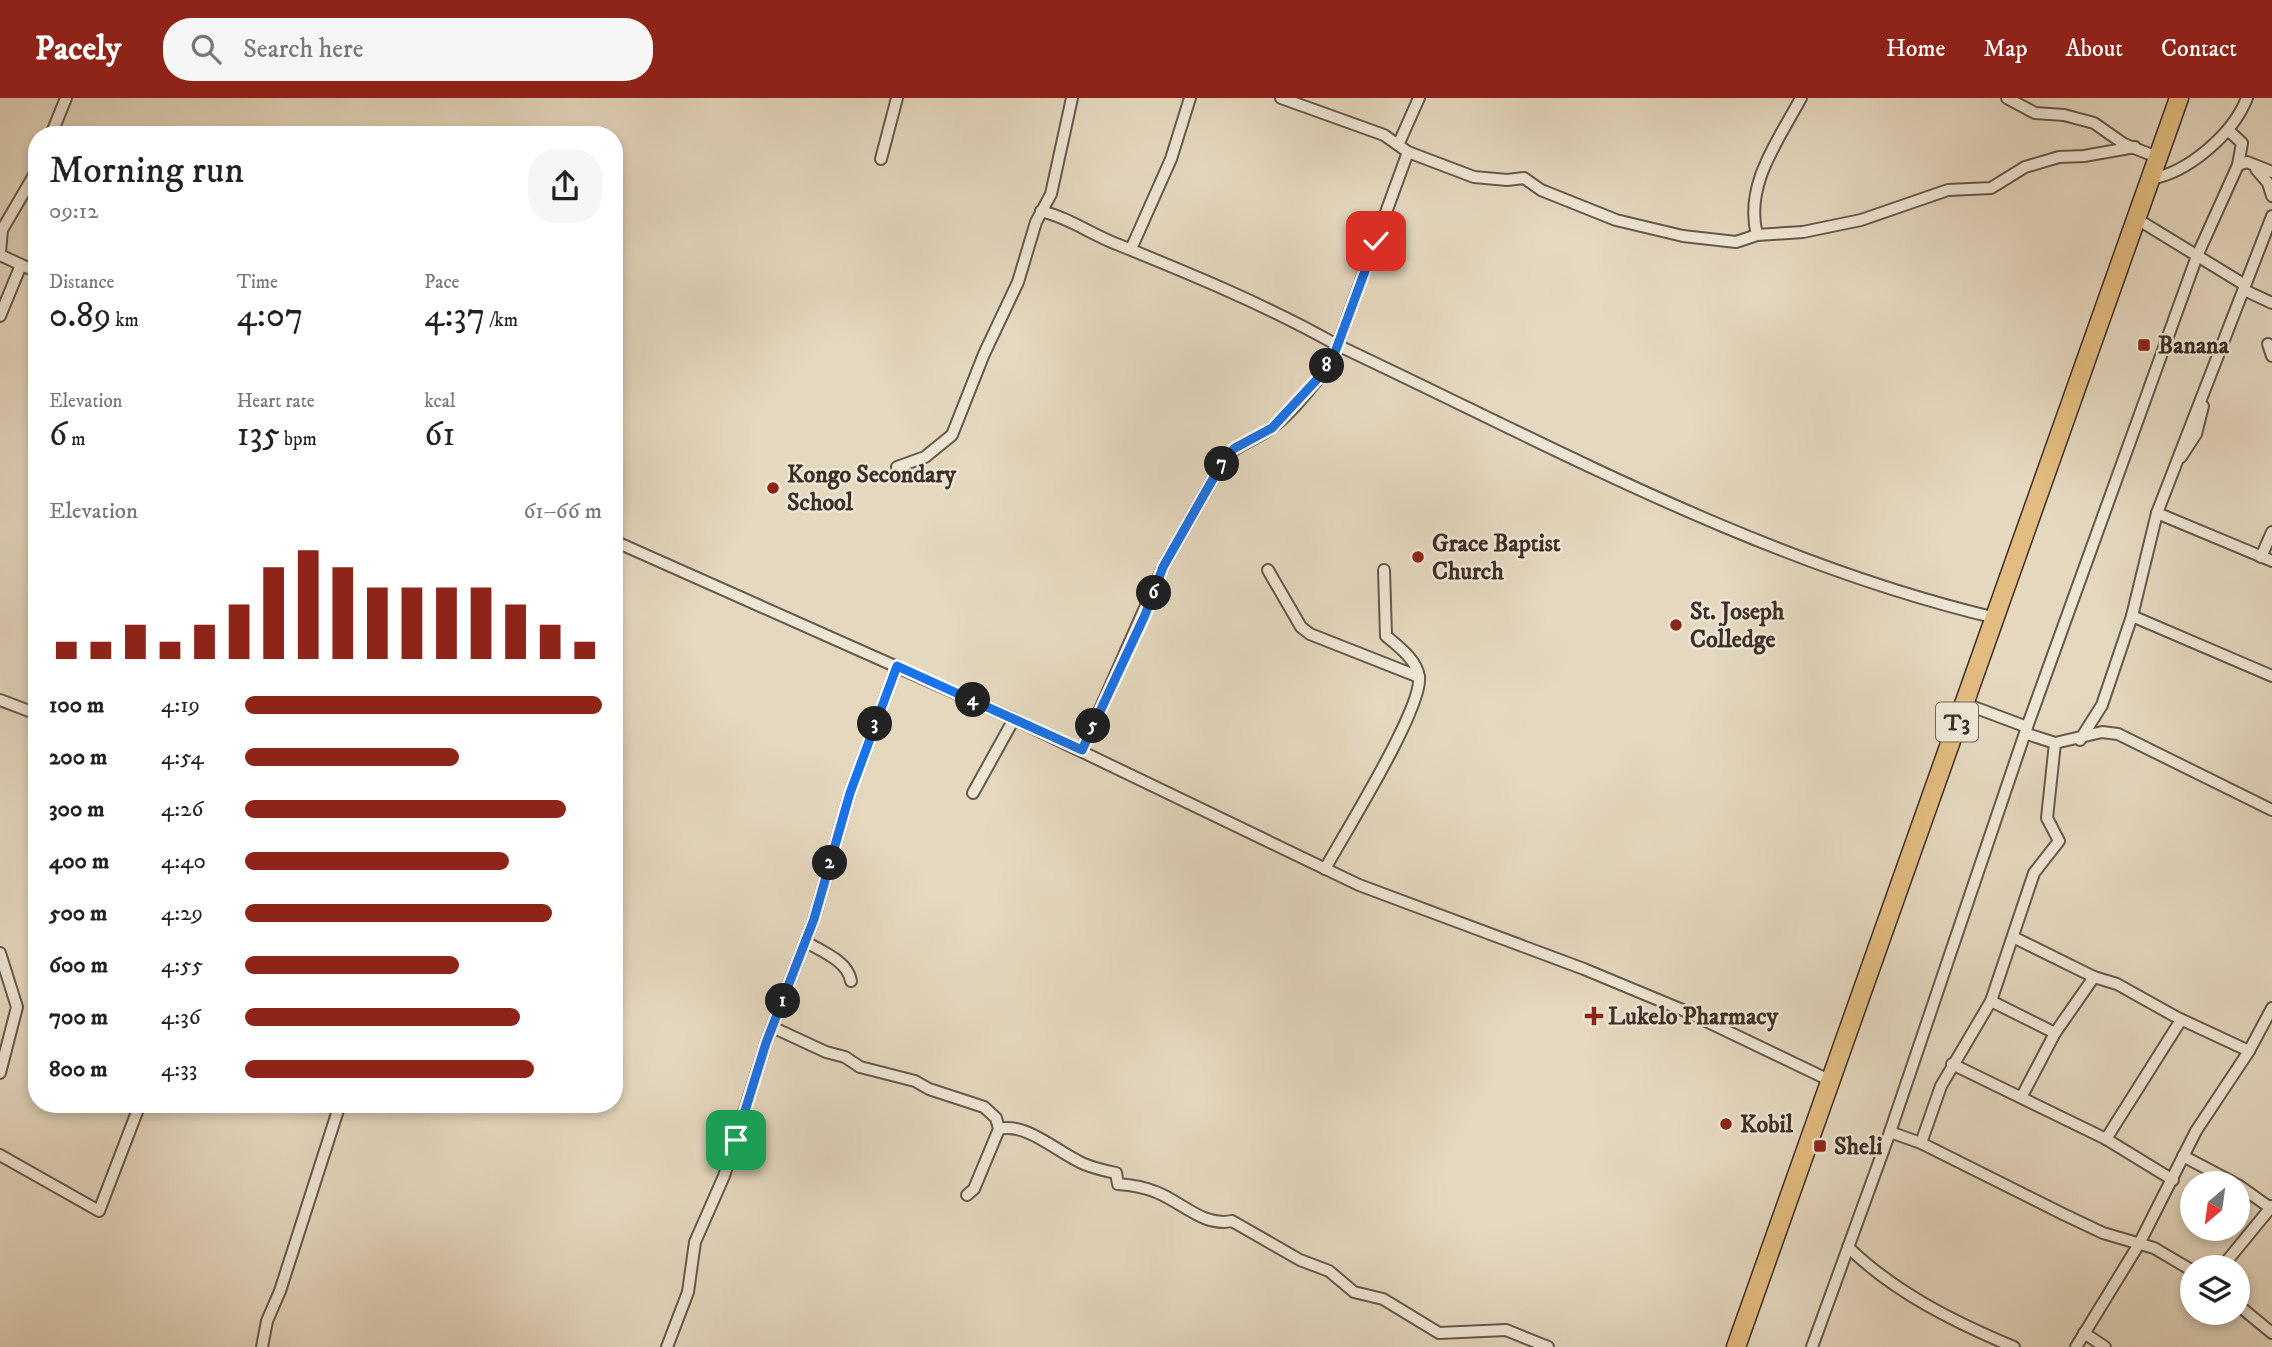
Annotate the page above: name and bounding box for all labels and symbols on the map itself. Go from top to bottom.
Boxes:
pin [1346,211,1406,271]
place label: Banana [2158,331,2230,361]
marker: Banana [2136,337,2152,353]
pin: 8 [1310,348,1344,384]
pin: 7 [1204,446,1240,482]
place label: Kongo Secondary School [787,460,956,518]
marker: Kongo Secondary School [765,480,781,496]
place label: Grace Baptist Church [1432,529,1561,587]
marker: Grace Baptist Church [1410,549,1426,565]
pin: 6 [1136,575,1172,610]
place label: St. Joseph Colledge [1690,597,1785,655]
marker: St. Joseph Colledge [1668,617,1684,633]
pin: 4 [956,682,990,718]
road number: T3 [1936,702,1978,742]
pin: 3 [858,706,892,742]
pin: 5 [1076,708,1110,744]
pin: 2 [812,846,848,880]
pin: 1 [766,984,800,1018]
place label: Lukelo Pharmacy [1608,1002,1779,1032]
marker: Lukelo Pharmacy [1586,1008,1602,1024]
pin [706,1110,766,1170]
place label: Kobil [1740,1110,1794,1140]
marker: Kobil [1718,1116,1734,1132]
place label: Sheli [1834,1132,1882,1162]
marker: Sheli [1812,1138,1828,1154]
north arrow [2180,1171,2250,1241]

